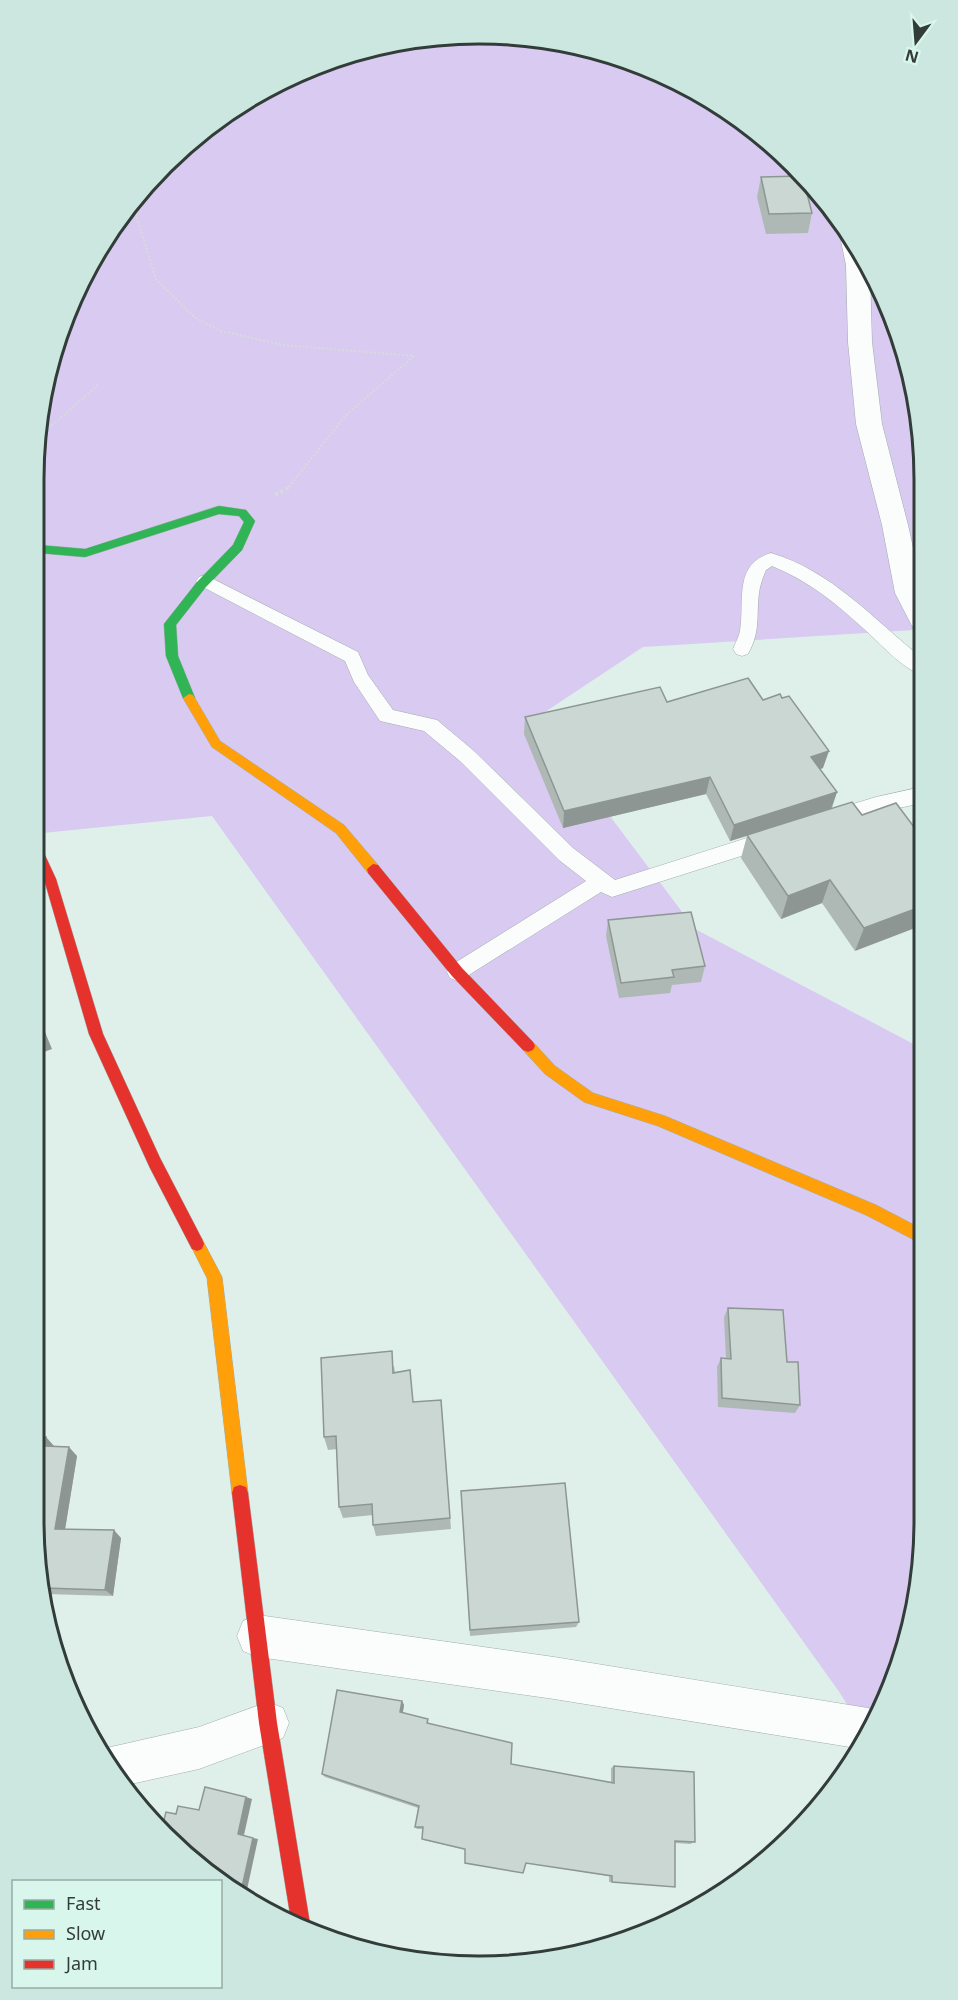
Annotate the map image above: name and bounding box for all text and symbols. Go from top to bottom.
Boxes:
north arrow [886,12,946,72]
text: N [903,44,921,69]
legend [12,1880,222,1988]
text: Fast [66,1891,101,1915]
text: Slow [66,1921,105,1945]
text: Jam [64,1951,98,1975]

